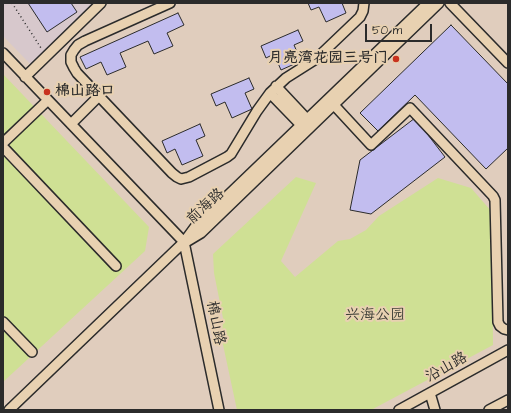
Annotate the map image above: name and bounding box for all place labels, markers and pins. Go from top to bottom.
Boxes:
place label: 月亮湾花园三号门 [268,50,388,68]
marker: 月亮湾花园三号门 [391,54,401,64]
place label: 棉山路口 [55,83,115,101]
marker: 棉山路口 [42,87,52,97]

